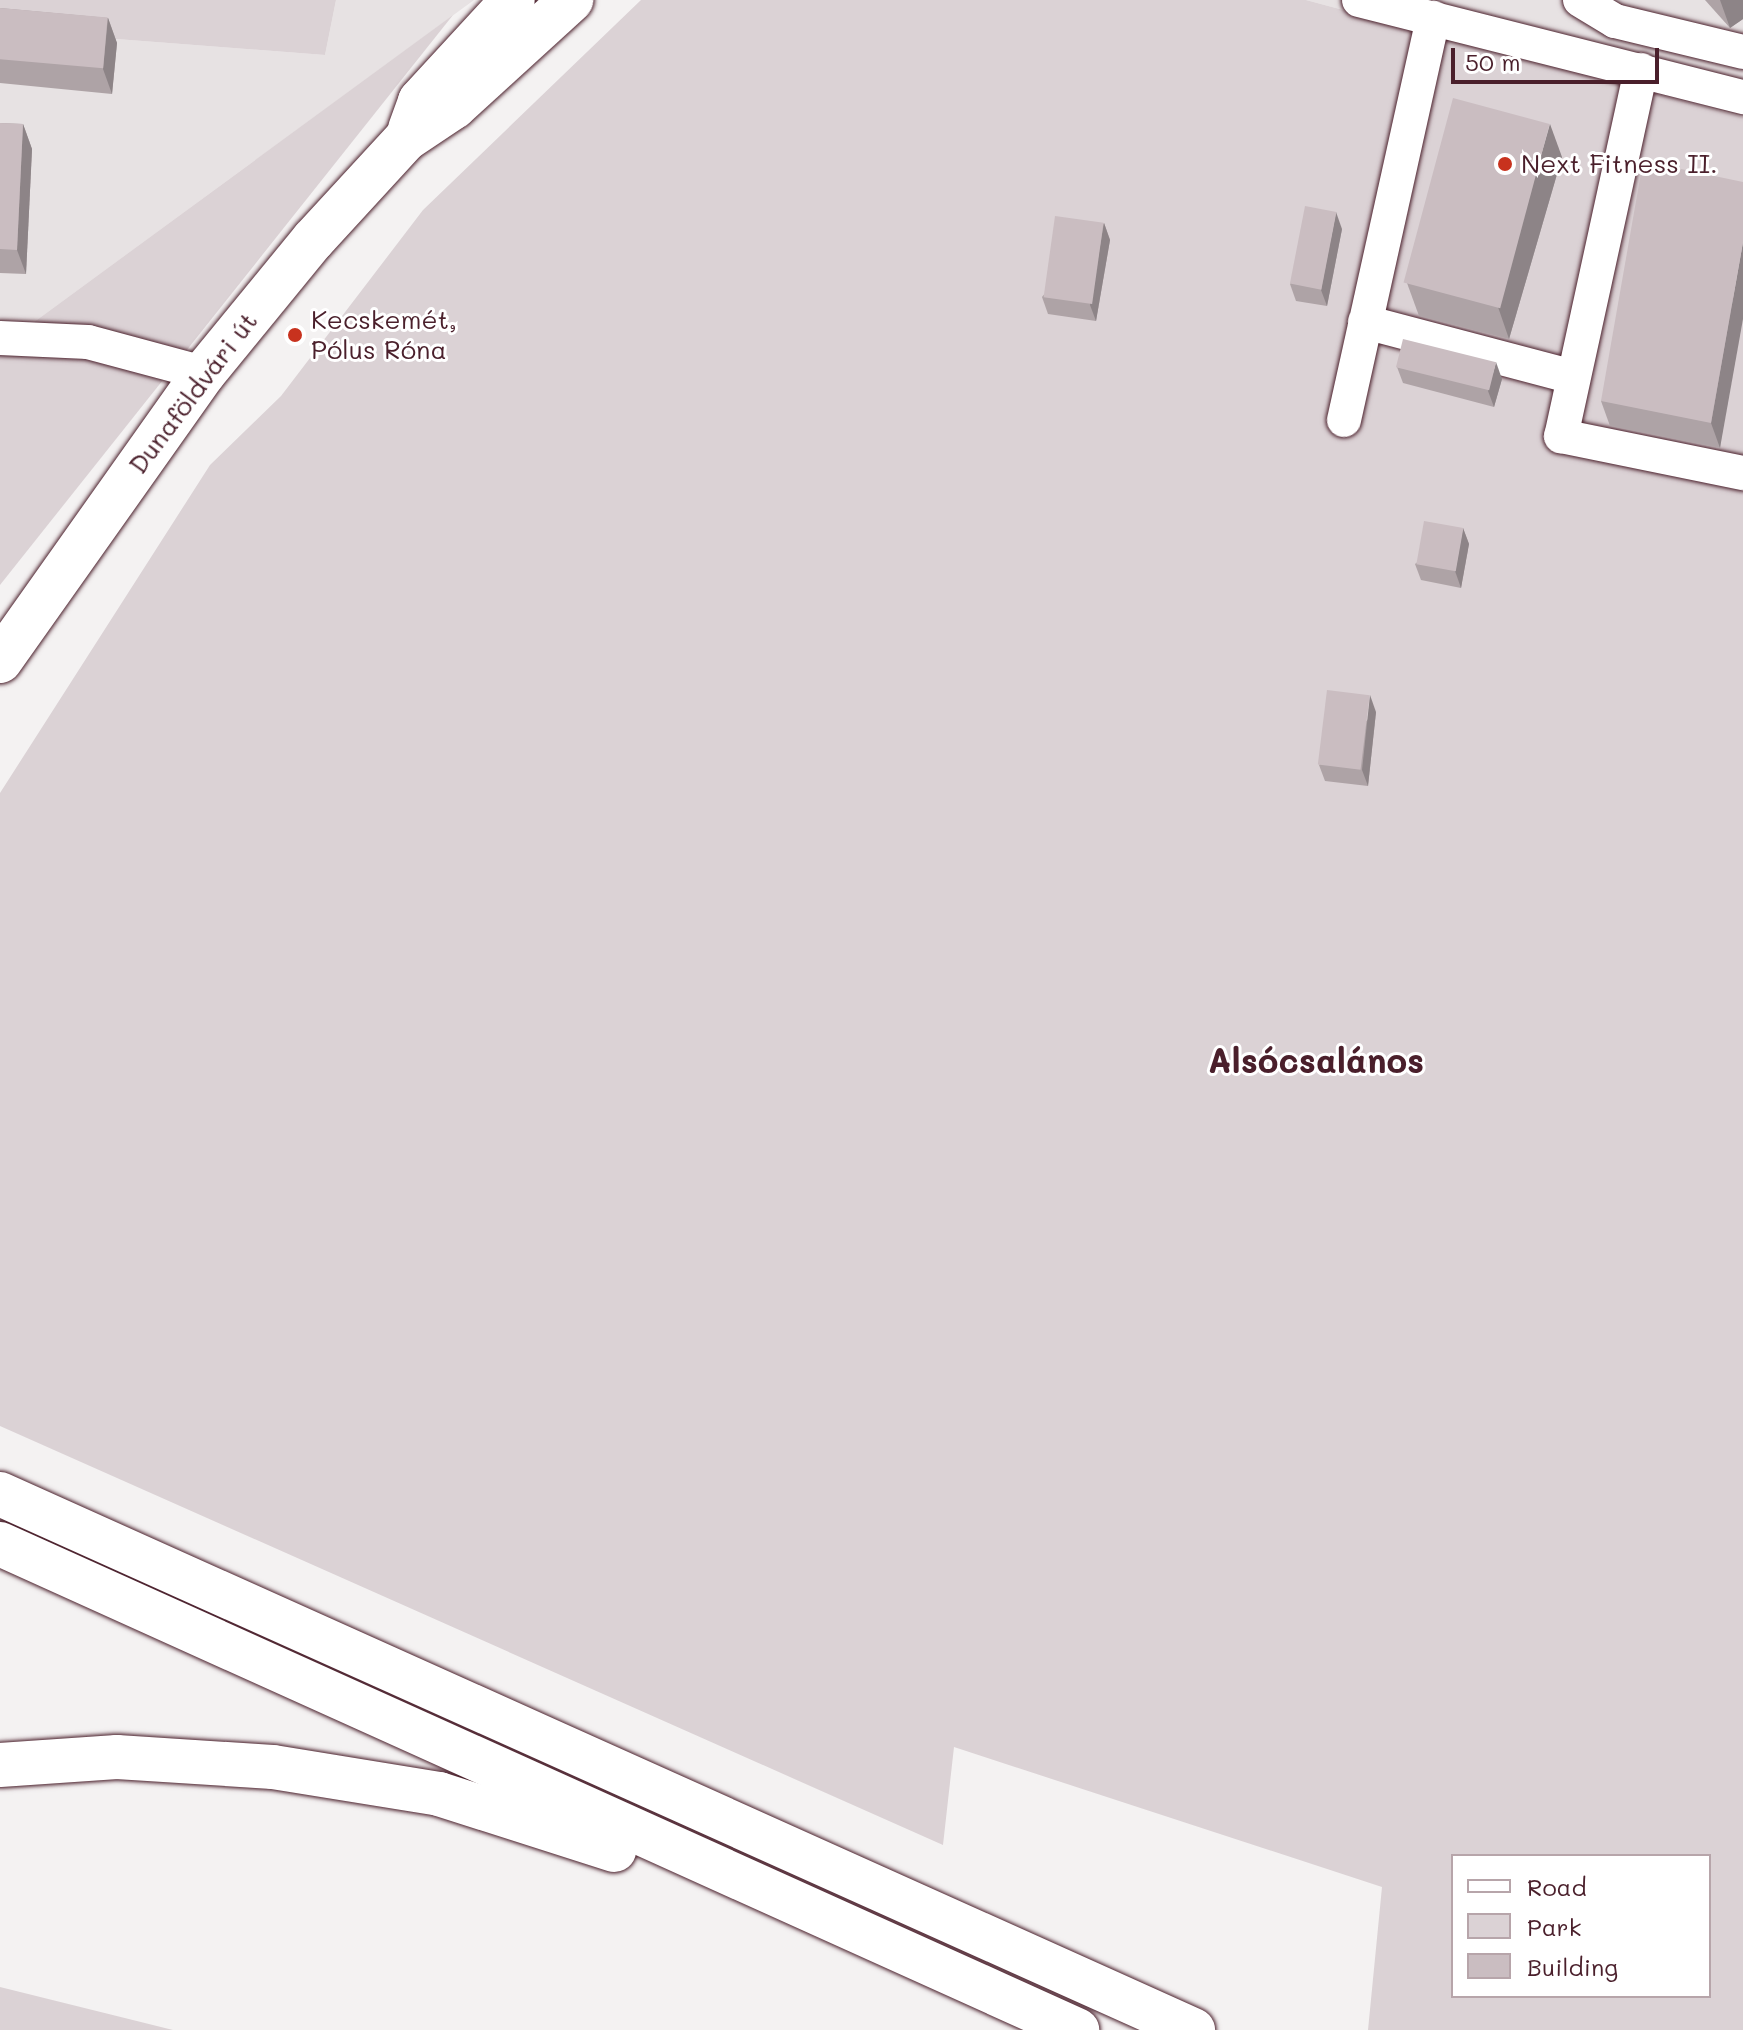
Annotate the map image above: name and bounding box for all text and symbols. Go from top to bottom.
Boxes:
scale bar [1455,32,1663,82]
text: 50 m [1465,46,1521,77]
place label: Next Fitness II. [1521,148,1718,180]
marker: Next Fitness II. [1496,155,1514,173]
place label: Kecskemét, Pólus Róna [311,304,457,366]
street label: Dunaföldvári út [122,306,264,480]
marker: Kecskemét, Pólus Róna [286,326,304,344]
district label: Alsócsalános [1208,1040,1424,1080]
legend [1451,1854,1711,1998]
text: Road [1527,1871,1587,1902]
text: Park [1527,1911,1581,1942]
text: Building [1527,1951,1618,1982]

